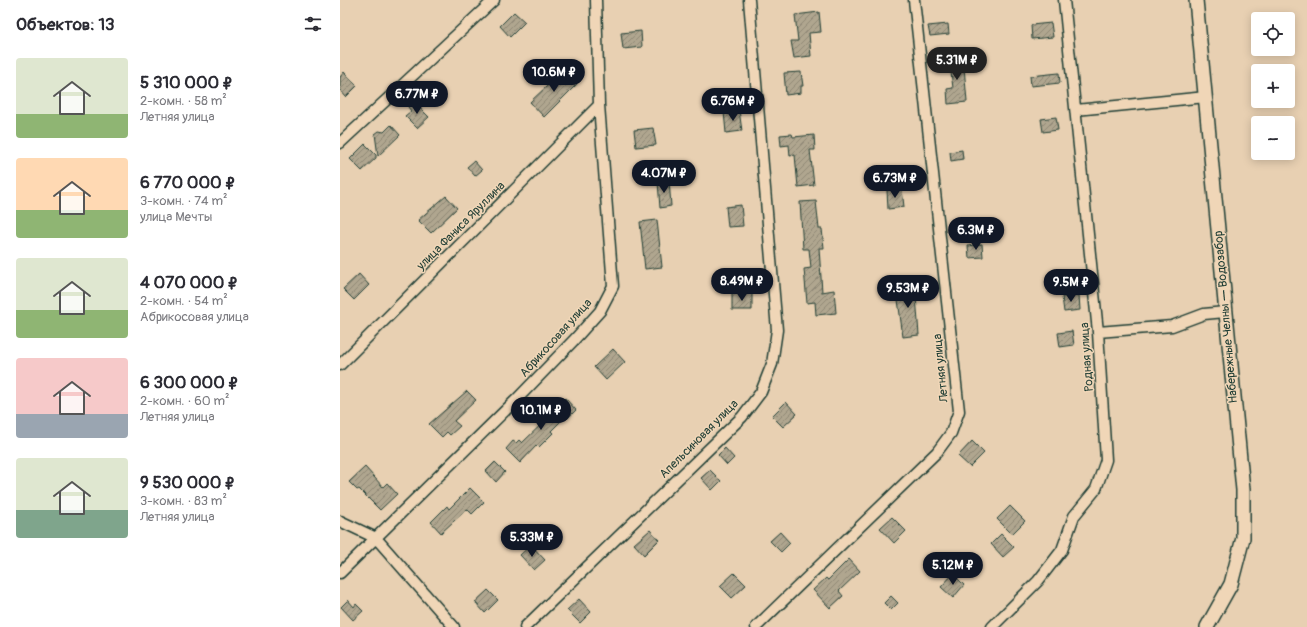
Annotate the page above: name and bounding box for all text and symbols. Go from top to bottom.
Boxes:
map controls [1251,12,1295,160]
button: locate [1251,12,1295,56]
icon: filters [302,13,324,35]
text: Объектов: 13 [16,14,115,35]
pin: 5.31M ₽ [920,47,994,81]
text: 5.31M ₽ [936,52,978,68]
pin: 10.6M ₽ [517,59,591,93]
text: 10.6M ₽ [532,64,576,80]
button: + [1251,64,1295,108]
text: 5 310 000 ₽ [140,72,233,93]
icon: home [48,74,96,122]
pin: 6.77M ₽ [380,81,454,115]
text: 6.77M ₽ [395,86,439,102]
pin: 6.76M ₽ [696,88,770,122]
text: 2-комн. · 58 m² [140,93,227,109]
text: 6.76M ₽ [711,93,755,109]
text: Летняя улица [140,109,215,125]
button: − [1251,116,1295,160]
pin: 4.07M ₽ [627,160,701,194]
text: 4.07M ₽ [641,165,687,181]
pin: 6.73M ₽ [858,165,932,199]
text: 6.73M ₽ [873,170,917,186]
text: 6 770 000 ₽ [140,172,236,193]
icon: home [48,174,96,222]
street label: улица Фаниса Яруллина [413,178,509,274]
text: 3-комн. · 74 m² [140,193,227,209]
text: улица Мечты [140,209,212,225]
pin: 6.3M ₽ [943,217,1009,251]
text: 6.3M ₽ [957,222,995,238]
street label: Набережные Челны — Водозабор [1211,230,1241,404]
pin: 8.49M ₽ [705,268,779,302]
pin: 9.5M ₽ [1038,269,1104,303]
text: 4 070 000 ₽ [140,272,238,293]
text: 8.49M ₽ [720,273,764,289]
icon: home [48,274,96,322]
text: 9.5M ₽ [1053,274,1089,290]
pin: 9.53M ₽ [871,275,945,309]
text: 9.53M ₽ [886,280,930,296]
text: 2-комн. · 54 m² [140,293,228,309]
street label: Абрикосовая улица [517,295,595,380]
text: Абрикосовая улица [140,309,249,325]
street label: Родная улица [1077,321,1097,392]
street label: Летняя улица [930,333,952,404]
text: 6 300 000 ₽ [140,372,239,393]
icon: home [48,374,96,422]
text: 2-комн. · 60 m² [140,393,230,409]
street label: Апельсиновая улица [657,396,742,481]
pin: 10.1M ₽ [504,397,578,431]
text: 10.1M ₽ [520,402,562,418]
text: Летняя улица [140,409,215,425]
text: 9 530 000 ₽ [140,472,235,493]
icon: home [48,474,96,522]
text: 3-комн. · 83 m² [140,493,227,509]
text: Летняя улица [140,509,215,525]
pin: 5.33M ₽ [495,524,569,558]
text: 5.33M ₽ [510,529,554,545]
pin: 5.12M ₽ [916,552,990,586]
text: 5.12M ₽ [932,557,974,573]

